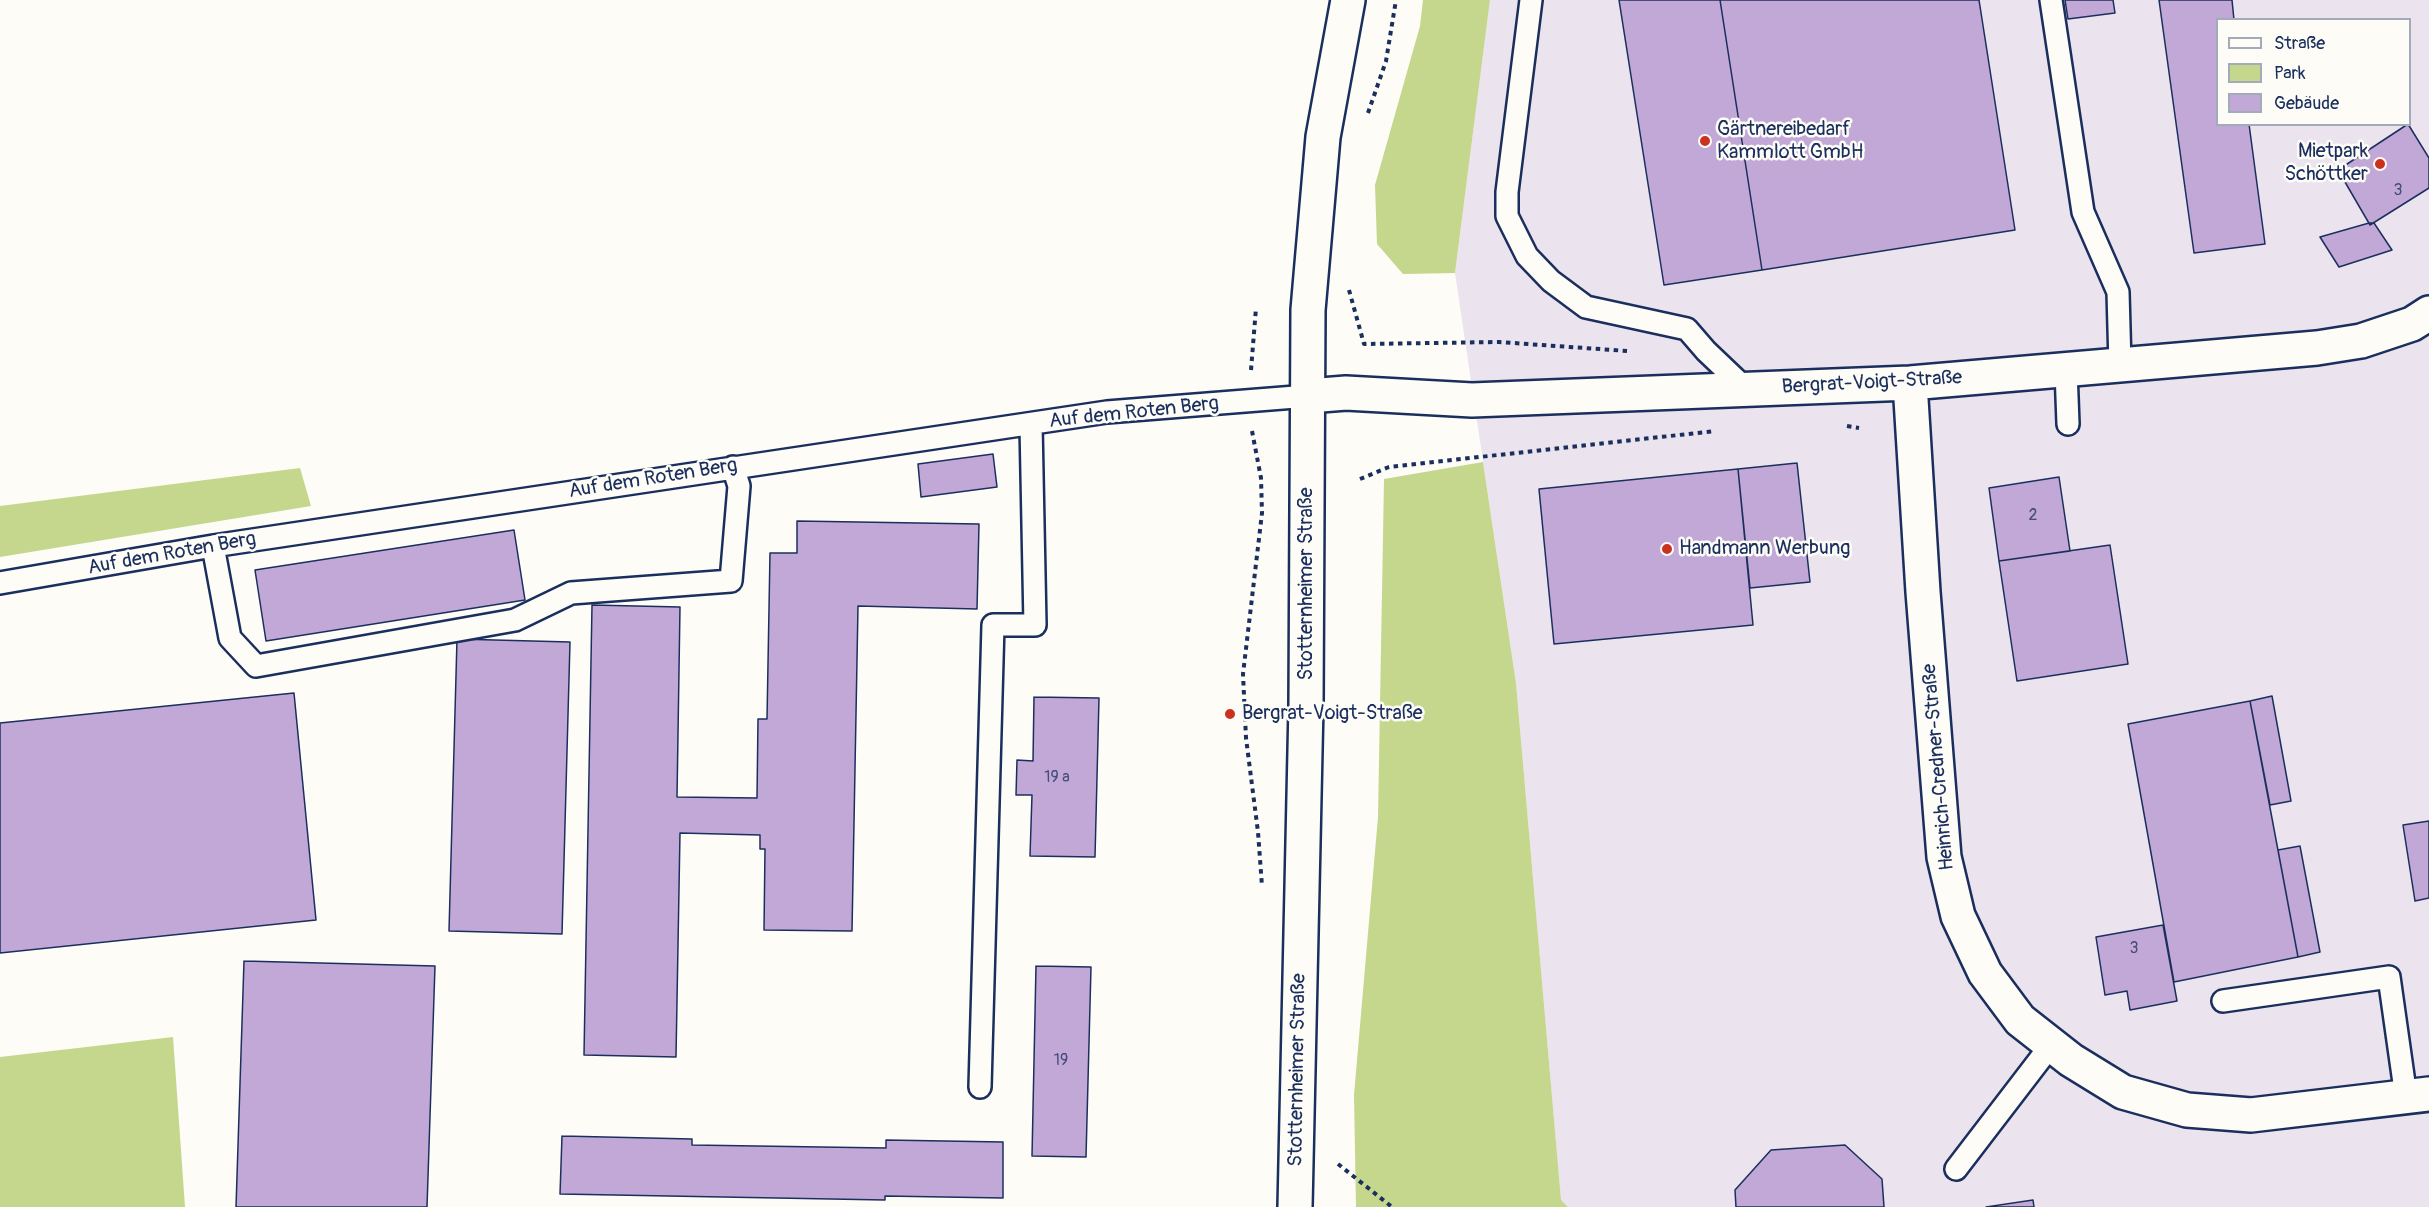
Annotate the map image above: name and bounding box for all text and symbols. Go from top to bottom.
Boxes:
legend [2216,18,2411,126]
text: Straße [2274,32,2325,55]
text: Park [2274,62,2306,85]
text: Gebäude [2274,92,2339,115]
place label: Gärtnereibedarf Kammlott GmbH [1717,118,1863,165]
marker: Gärtnereibedarf Kammlott GmbH [1698,134,1712,148]
place label: Mietpark Schöttker [2284,140,2368,187]
marker: Mietpark Schöttker [2373,157,2387,171]
house number: 3 [2394,181,2402,201]
street label: Bergrat-Voigt-Straße [1781,366,1963,400]
street label: Auf dem Roten Berg [1048,392,1220,434]
street label: Auf dem Roten Berg [567,454,739,504]
street label: Stotternheimer Straße [1295,487,1319,681]
house number: 2 [2029,506,2037,526]
street label: Auf dem Roten Berg [86,527,258,581]
place label: Handmann Werbung [1679,537,1850,561]
marker: Handmann Werbung [1660,542,1674,556]
street label: Heinrich-Credner-Straße [1918,663,1960,871]
place label: Bergrat-Voigt-Straße [1242,702,1423,726]
marker: Bergrat-Voigt-Straße [1223,707,1237,721]
house number: 19 a [1044,768,1070,788]
house number: 3 [2130,939,2138,959]
street label: Stotternheimer Straße [1284,973,1312,1167]
house number: 19 [1054,1051,1068,1071]

